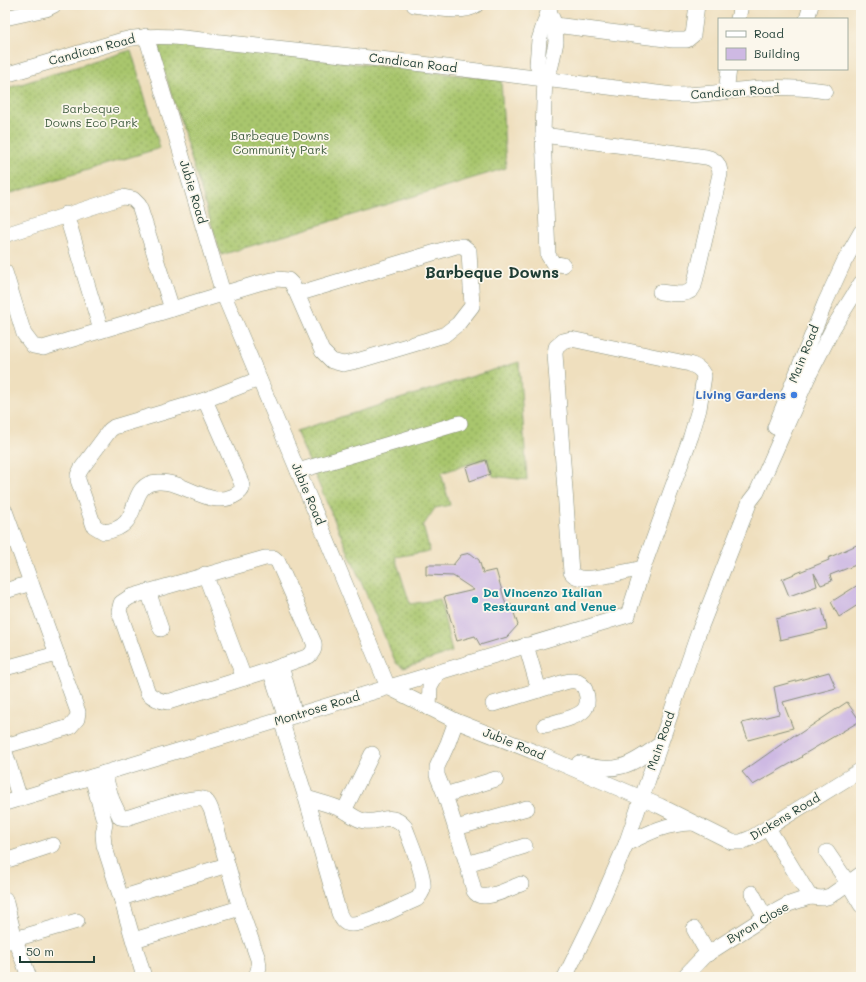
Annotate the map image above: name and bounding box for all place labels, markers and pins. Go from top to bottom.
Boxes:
place label: Living Gardens [696,386,786,402]
marker: Living Gardens [789,390,799,400]
place label: Da Vincenzo Italian Restaurant and Venue [483,584,616,614]
marker: Da Vincenzo Italian Restaurant and Venue [470,595,480,605]

